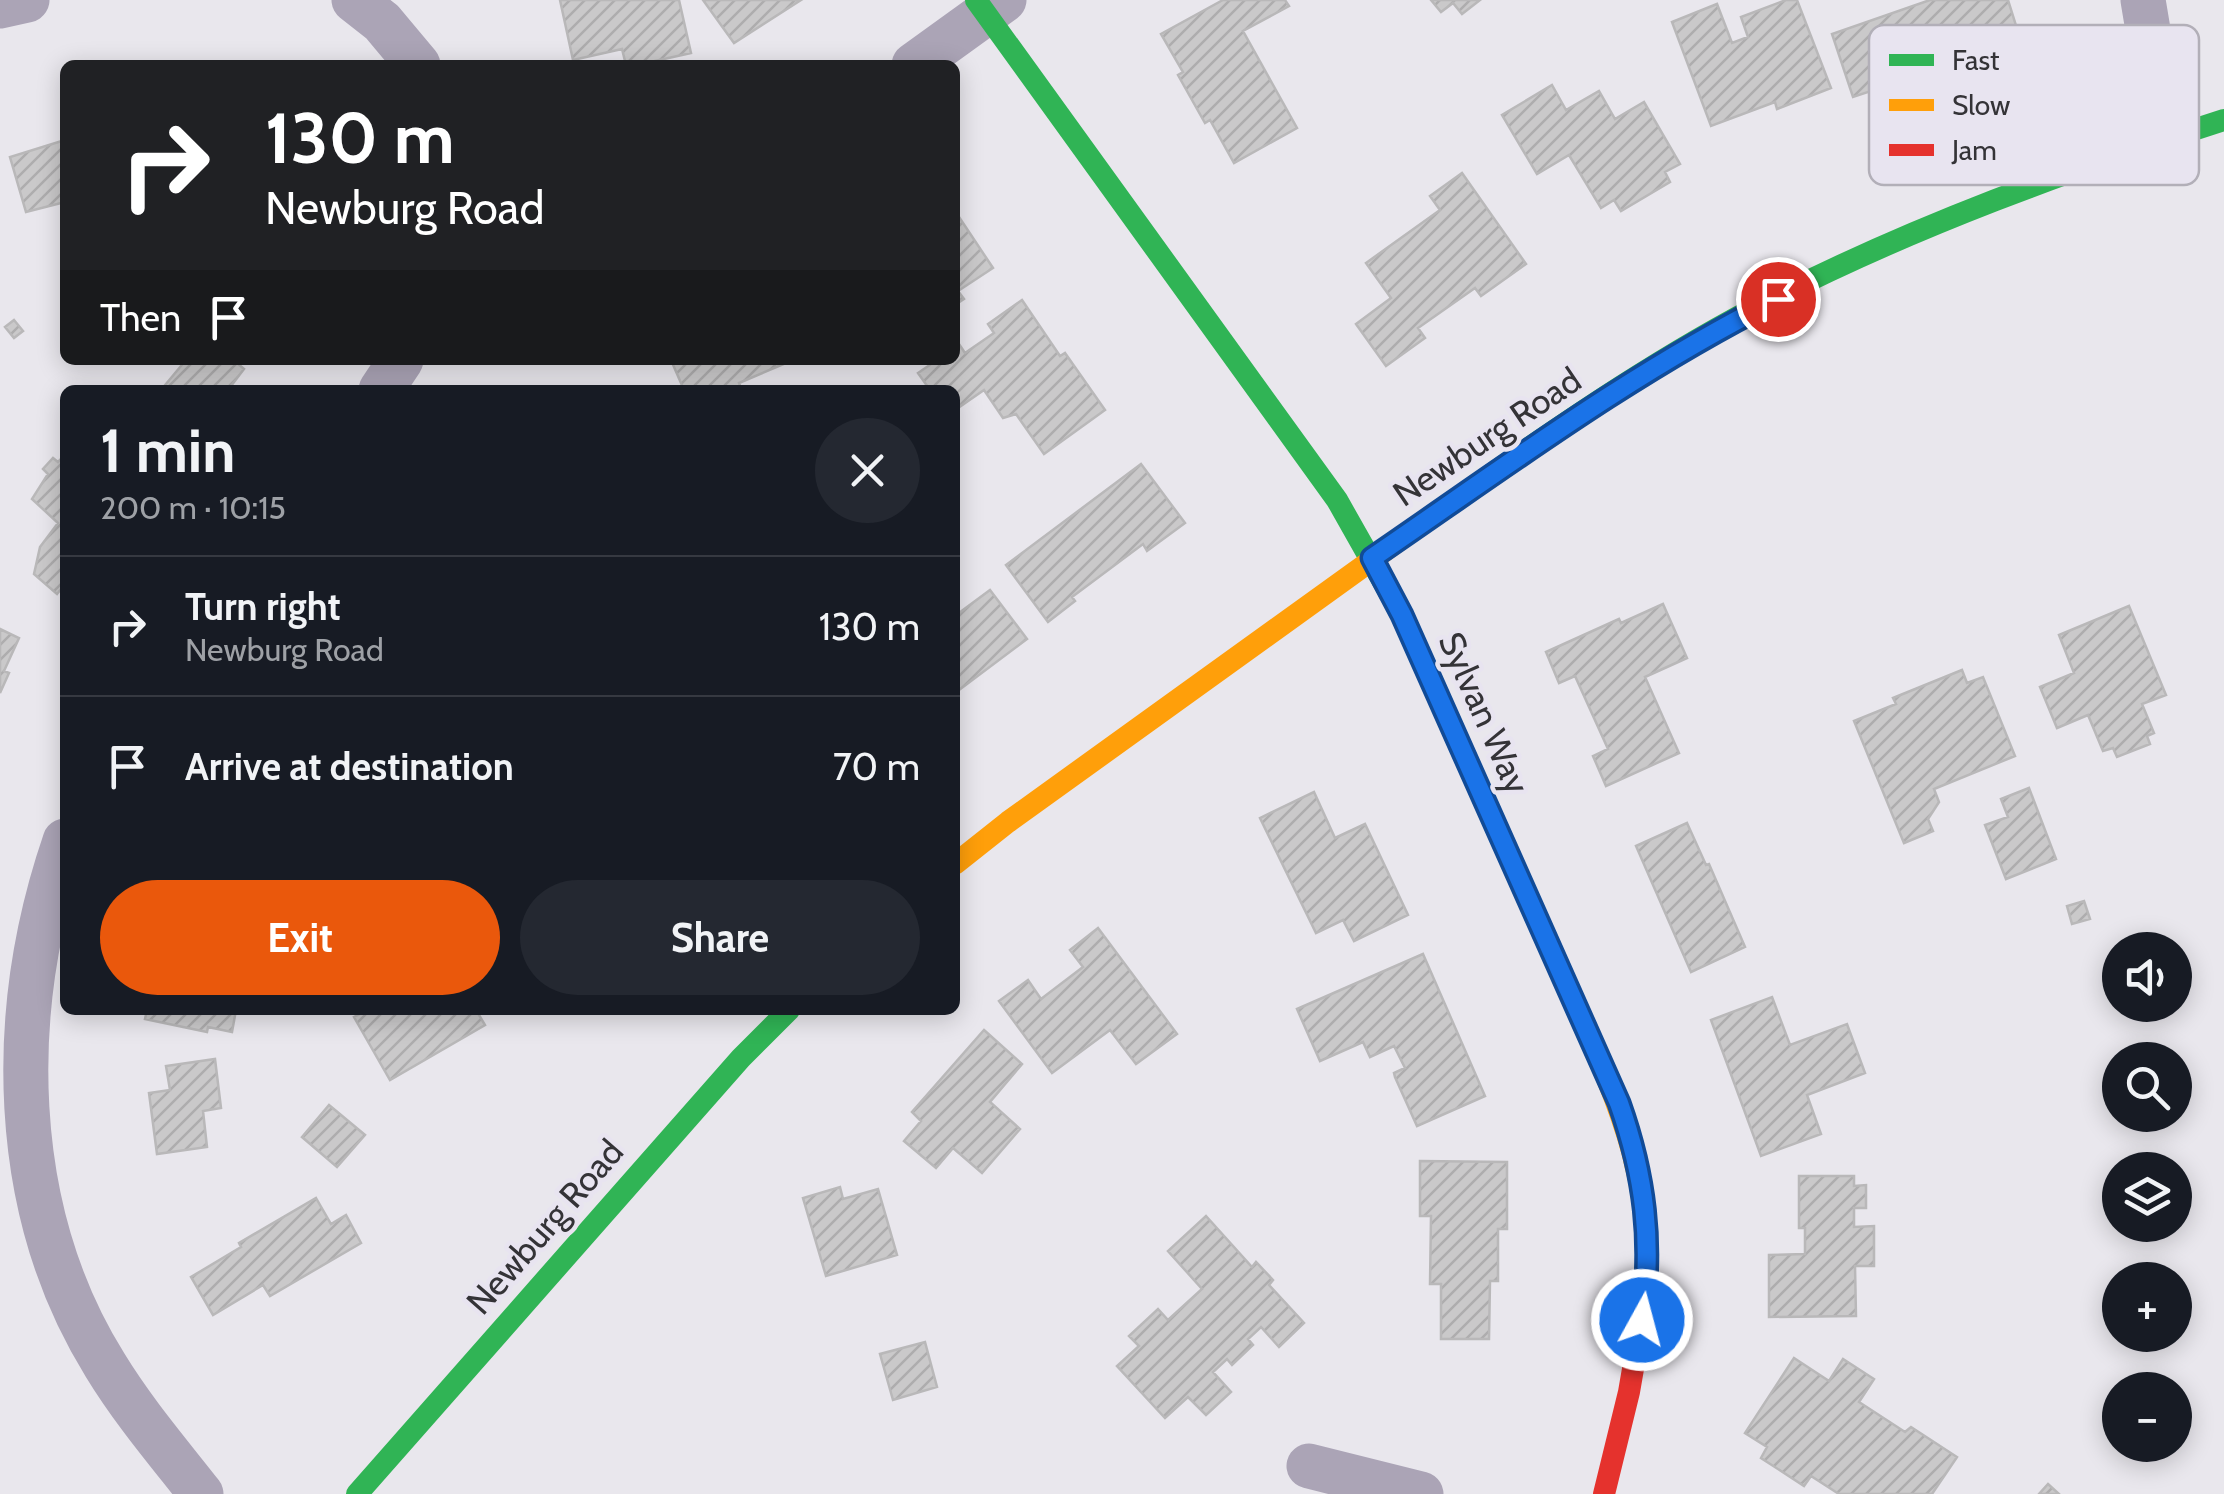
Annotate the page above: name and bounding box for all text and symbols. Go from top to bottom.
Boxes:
legend [1869,25,2199,185]
text: Fast [1952,43,2000,77]
text: Slow [1952,88,2010,122]
text: 130 m [265,95,455,181]
icon: right [100,100,230,230]
text: Jam [1951,133,1997,167]
text: Newburg Road [265,181,544,235]
pin [1736,257,1821,342]
icon: arrive [1751,272,1806,327]
icon: arrive [201,290,256,345]
text: Then [100,294,181,341]
street label: Newburg Road [1385,358,1589,515]
text: 1 min [100,414,235,487]
button: close [815,418,920,523]
text: 200 m · 10:15 [100,488,286,527]
text: Turn right [185,583,341,630]
icon: right [100,599,155,654]
text: 130 m [819,603,920,650]
street label: Sylvan Way [1430,625,1539,801]
text: Newburg Road [185,630,384,669]
icon: arrive [100,739,155,794]
text: Arrive at destination [185,743,514,790]
text: 70 m [833,743,920,790]
button: Exit [100,880,500,995]
button: Share [520,880,920,995]
map controls [2102,932,2192,1462]
button: sound [2102,932,2192,1022]
button: search [2102,1042,2192,1132]
street label: Newburg Road [457,1131,632,1323]
button: layers [2102,1152,2192,1242]
button: + [2102,1262,2192,1352]
position arrow [1590,1268,1694,1372]
button: − [2102,1372,2192,1462]

